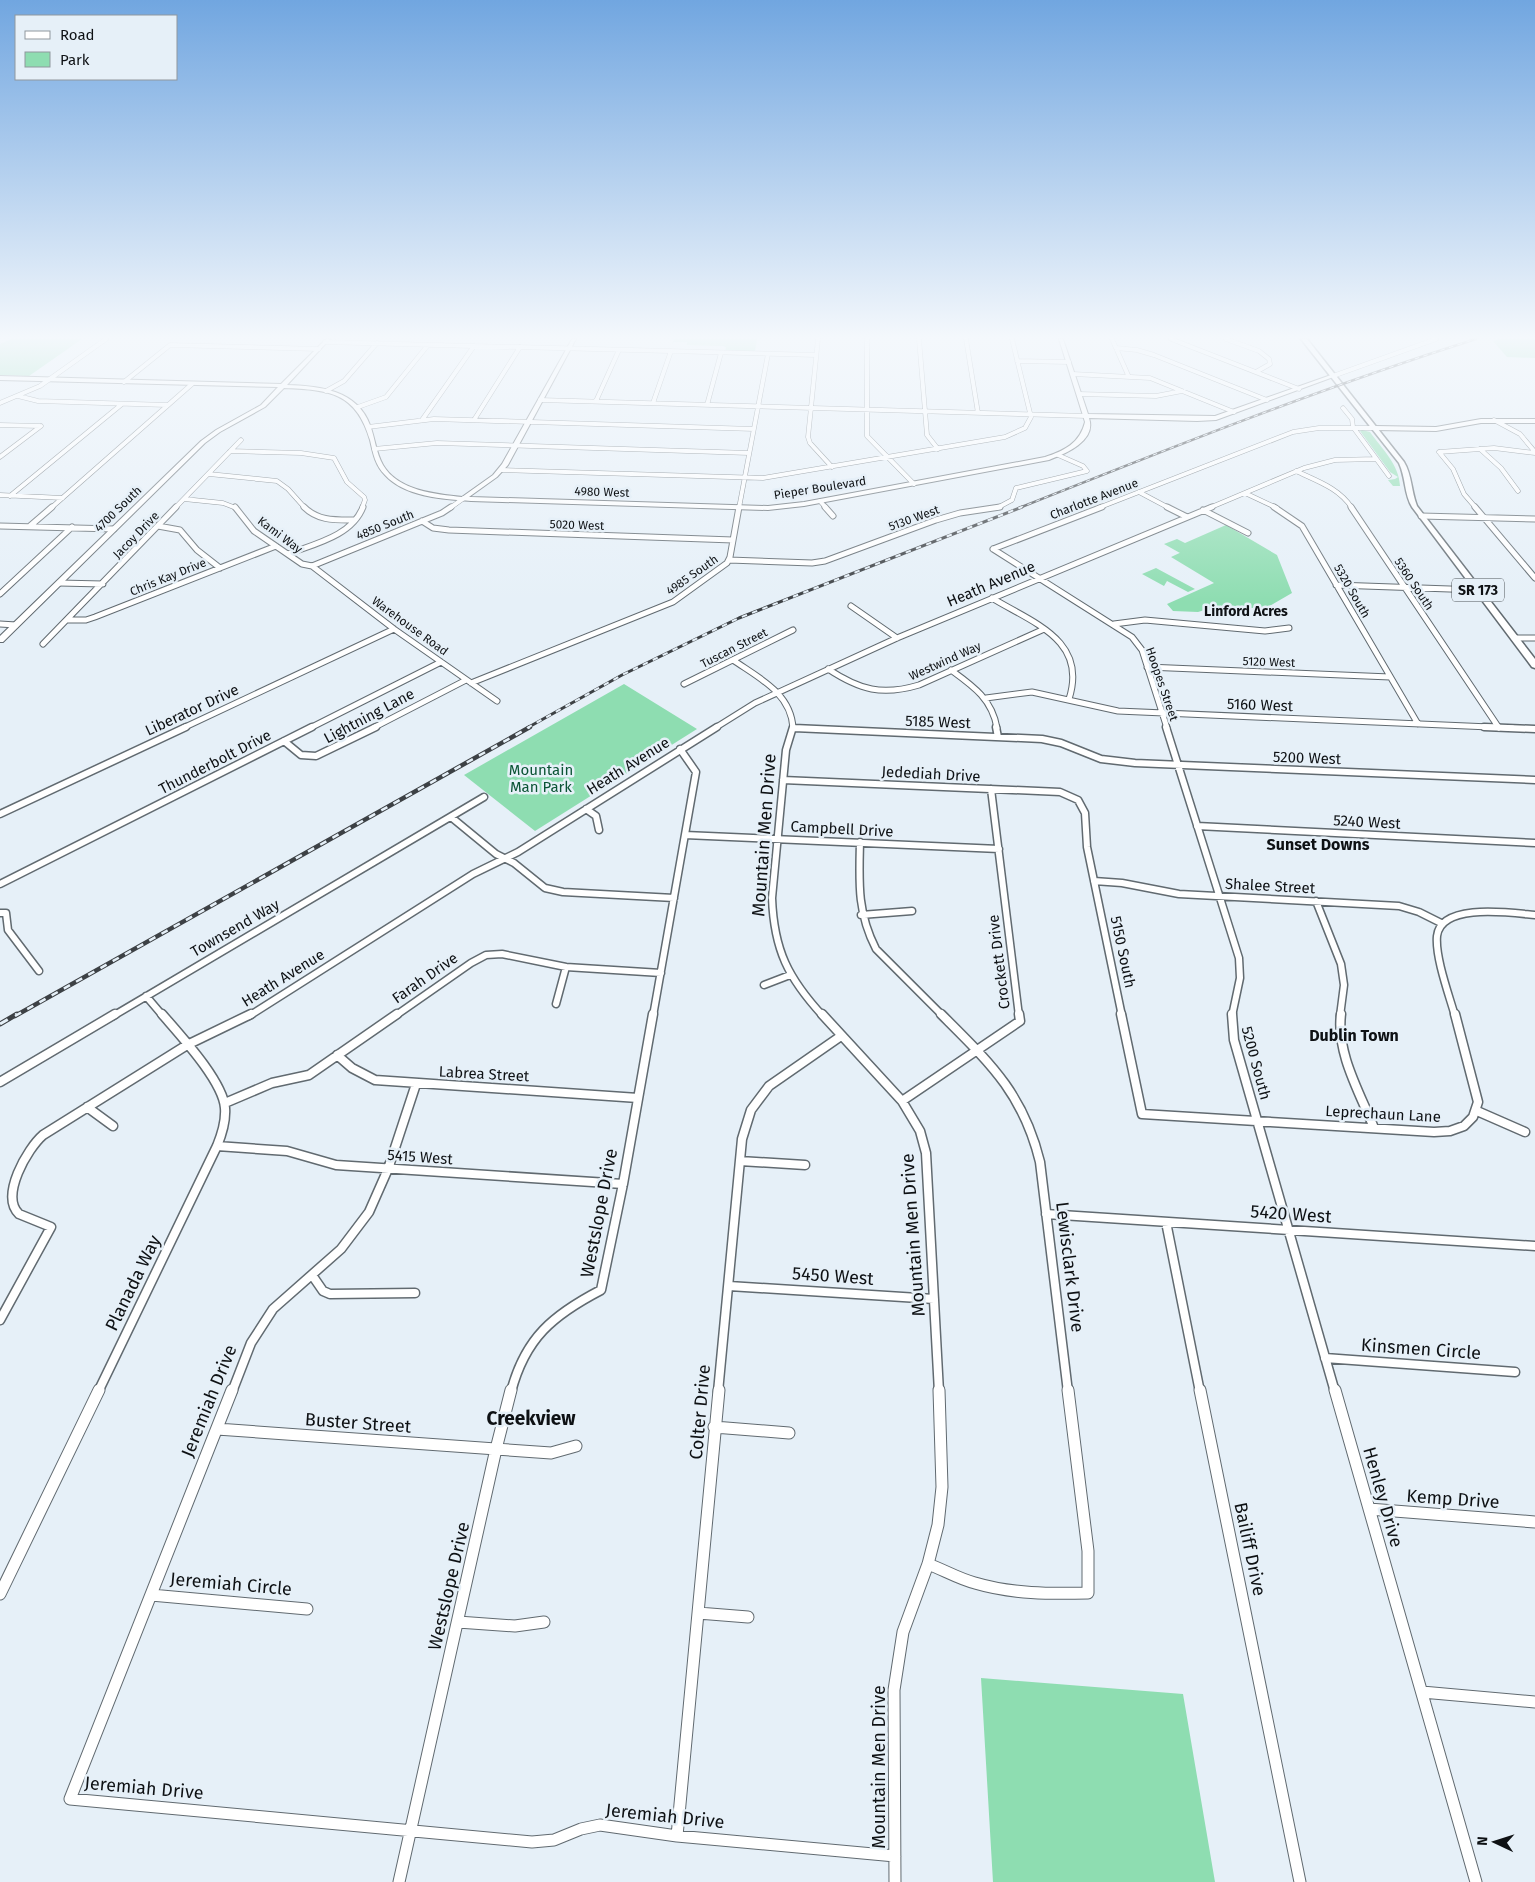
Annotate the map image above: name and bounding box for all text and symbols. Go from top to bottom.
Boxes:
legend [15,15,178,80]
text: Road [60,26,95,44]
text: Park [60,51,90,69]
street label: Pieper Boulevard [773,474,867,502]
street label: Charlotte Avenue [1048,476,1140,522]
street label: 4700 South [92,483,144,535]
street label: 4980 West [574,484,630,500]
street label: 5130 West [887,502,942,534]
street label: 4850 South [354,507,416,543]
street label: Jacoy Drive [110,509,162,561]
street label: Kami Way [255,514,305,556]
street label: 5020 West [549,517,605,533]
street label: 4985 South [663,552,721,598]
street label: Chris Kay Drive [128,555,208,599]
street label: 5360 South [1391,555,1437,613]
street label: Heath Avenue [944,557,1038,611]
street label: 5320 South [1331,562,1373,620]
road number: SR 173 [1452,578,1504,602]
street label: Warehouse Road [369,594,451,658]
district label: Linford Acres [1204,603,1288,620]
street label: Tuscan Street [698,625,770,671]
street label: Westwind Way [907,639,983,683]
street label: Hoopes Street [1143,645,1181,723]
street label: 5120 West [1242,654,1296,670]
street label: Liberator Drive [142,680,242,740]
street label: Lightning Lane [321,685,417,747]
street label: 5160 West [1226,695,1294,715]
street label: 5185 West [905,712,972,732]
street label: Thunderbolt Drive [156,726,274,798]
street label: Heath Avenue [583,733,673,799]
street label: 5200 West [1273,748,1342,768]
street label: Mountain Men Drive [747,753,781,917]
park label: Mountain Man Park [509,761,573,796]
street label: Jedediah Drive [881,762,981,786]
street label: 5240 West [1333,811,1402,833]
street label: Campbell Drive [790,817,894,841]
district label: Sunset Downs [1267,835,1370,854]
street label: Shalee Street [1224,875,1316,897]
street label: Townsend Way [187,895,283,961]
street label: Crockett Drive [984,914,1014,1010]
street label: 5150 South [1107,914,1139,990]
street label: Heath Avenue [238,945,328,1011]
street label: Farah Drive [389,949,461,1007]
street label: 5200 South [1238,1024,1274,1102]
district label: Dublin Town [1309,1026,1399,1045]
street label: Labrea Street [438,1063,530,1085]
street label: Leprechaun Lane [1325,1102,1441,1126]
street label: 5415 West [387,1146,454,1168]
street label: Westslope Drive [576,1147,622,1279]
street label: Mountain Men Drive [896,1153,930,1317]
street label: Lewisclark Drive [1051,1200,1089,1334]
street label: 5420 West [1250,1200,1333,1228]
street label: Planada Way [100,1231,166,1334]
street label: 5450 West [792,1262,875,1290]
street label: Kinsmen Circle [1360,1334,1482,1364]
street label: Jeremiah Drive [176,1342,242,1460]
street label: Colter Drive [685,1363,715,1461]
district label: Creekview [486,1407,576,1430]
street label: Buster Street [304,1408,412,1438]
street label: Henley Drive [1358,1444,1408,1550]
street label: Kemp Drive [1406,1485,1500,1513]
street label: Bailiff Drive [1229,1500,1271,1598]
street label: Westslope Drive [424,1520,474,1652]
street label: Jeremiah Circle [169,1568,293,1600]
street label: Mountain Men Drive [868,1685,890,1849]
street label: Jeremiah Drive [84,1772,204,1804]
street label: Jeremiah Drive [605,1799,725,1833]
north arrow [1470,1817,1520,1867]
text: N [1474,1836,1491,1846]

